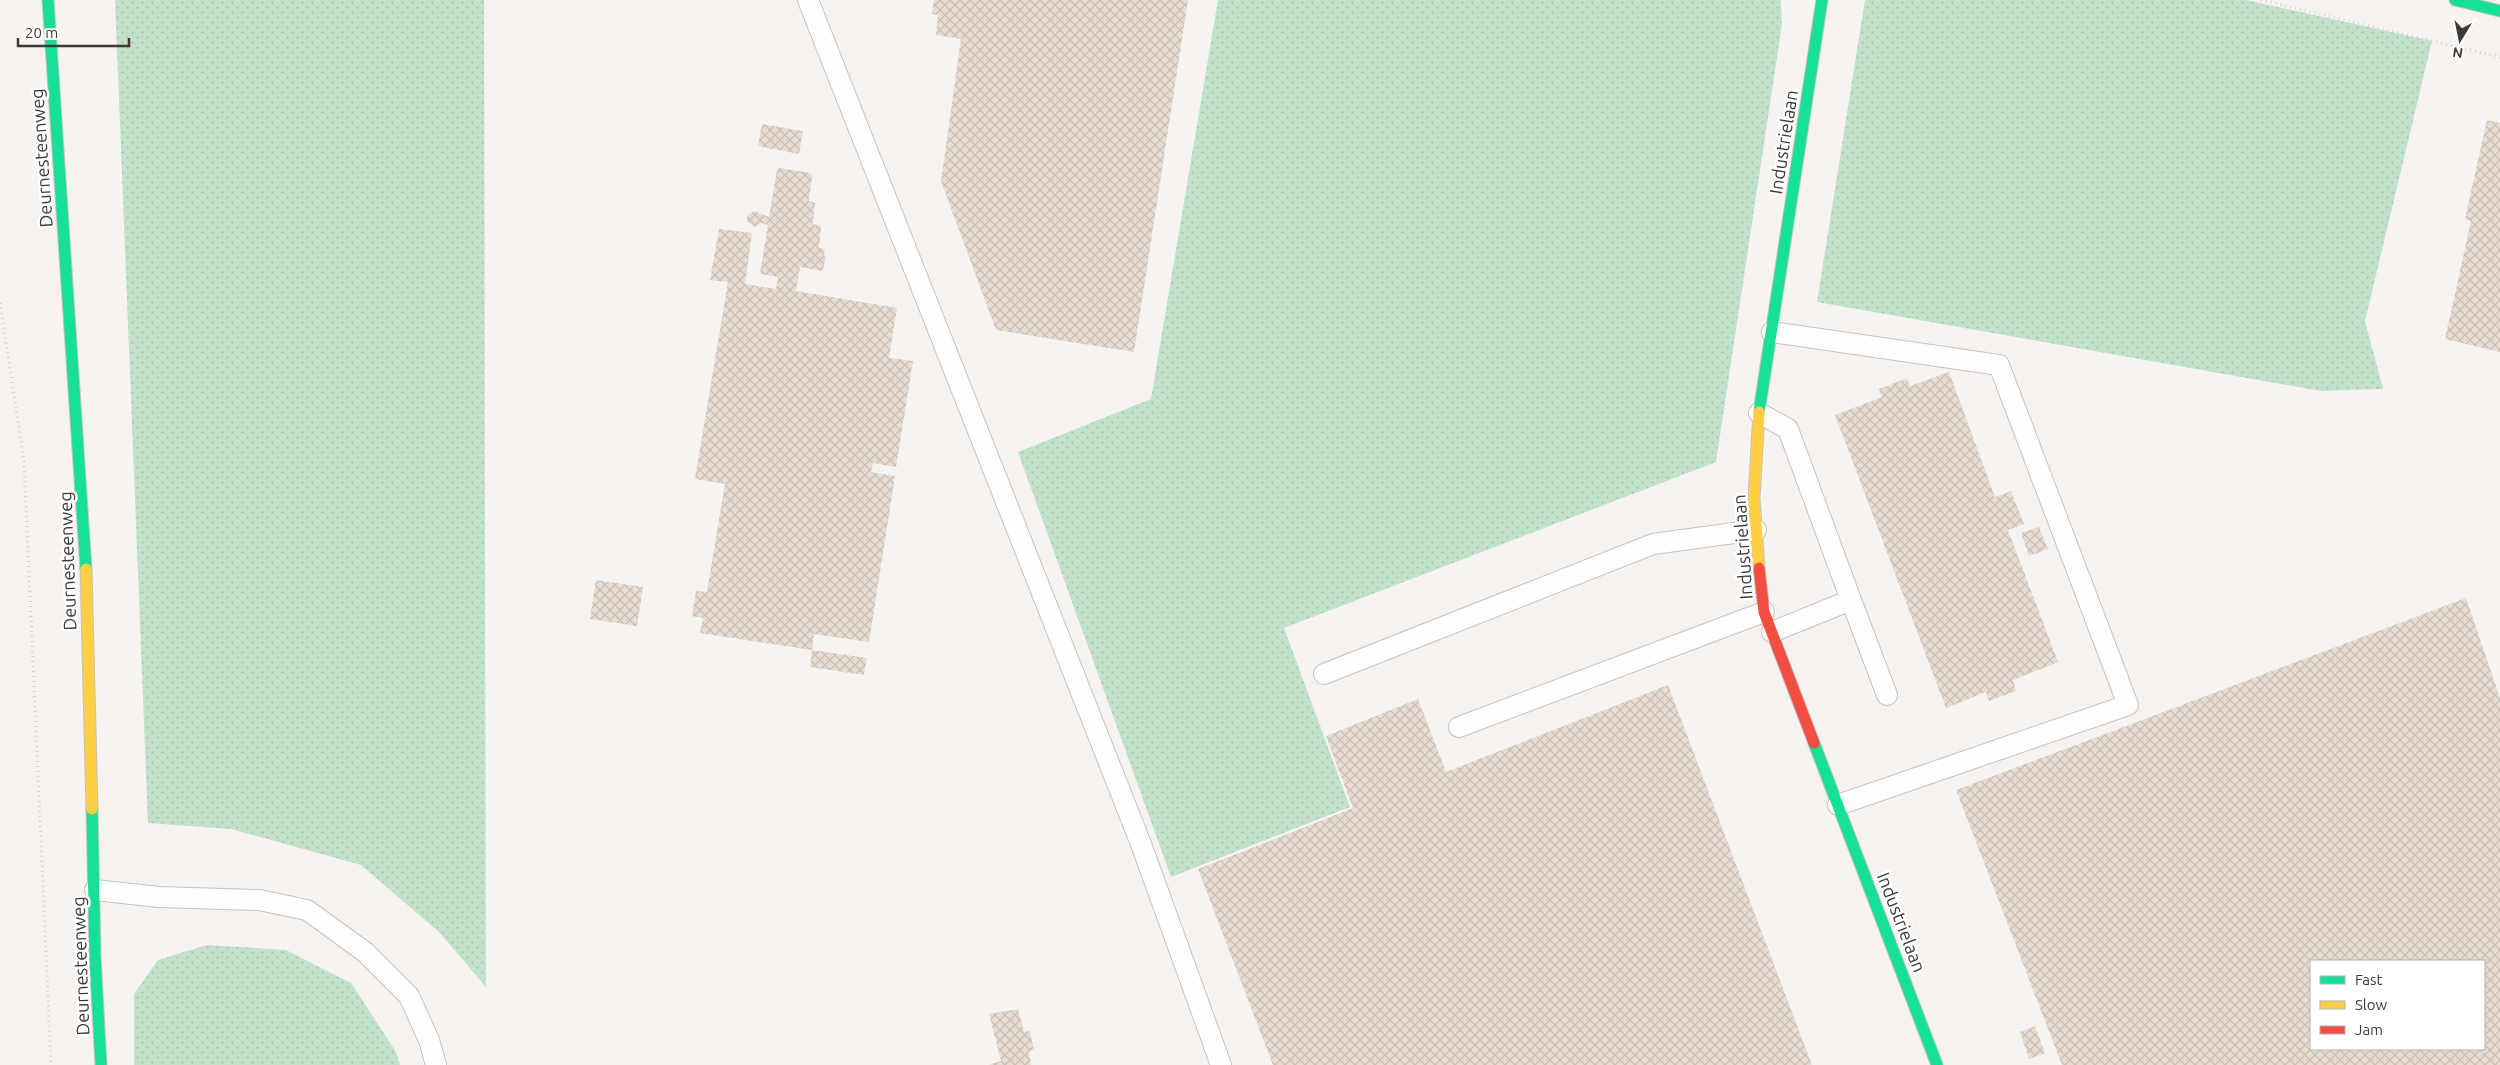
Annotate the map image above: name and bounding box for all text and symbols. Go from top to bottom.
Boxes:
scale bar [18,15,129,47]
north arrow [2435,15,2485,65]
text: 20 m [25,24,58,41]
text: N [2451,44,2464,62]
street label: Deurnesteenweg [26,88,56,228]
street label: Industrielaan [1765,88,1801,196]
street label: Deurnesteenweg [55,491,79,631]
street label: Industrielaan [1728,494,1756,600]
street label: Industrielaan [1874,869,1930,975]
street label: Deurnesteenweg [68,896,92,1036]
legend [2310,960,2485,1050]
text: Fast [2355,971,2383,988]
text: Slow [2355,996,2388,1013]
text: Jam [2355,1021,2383,1038]

